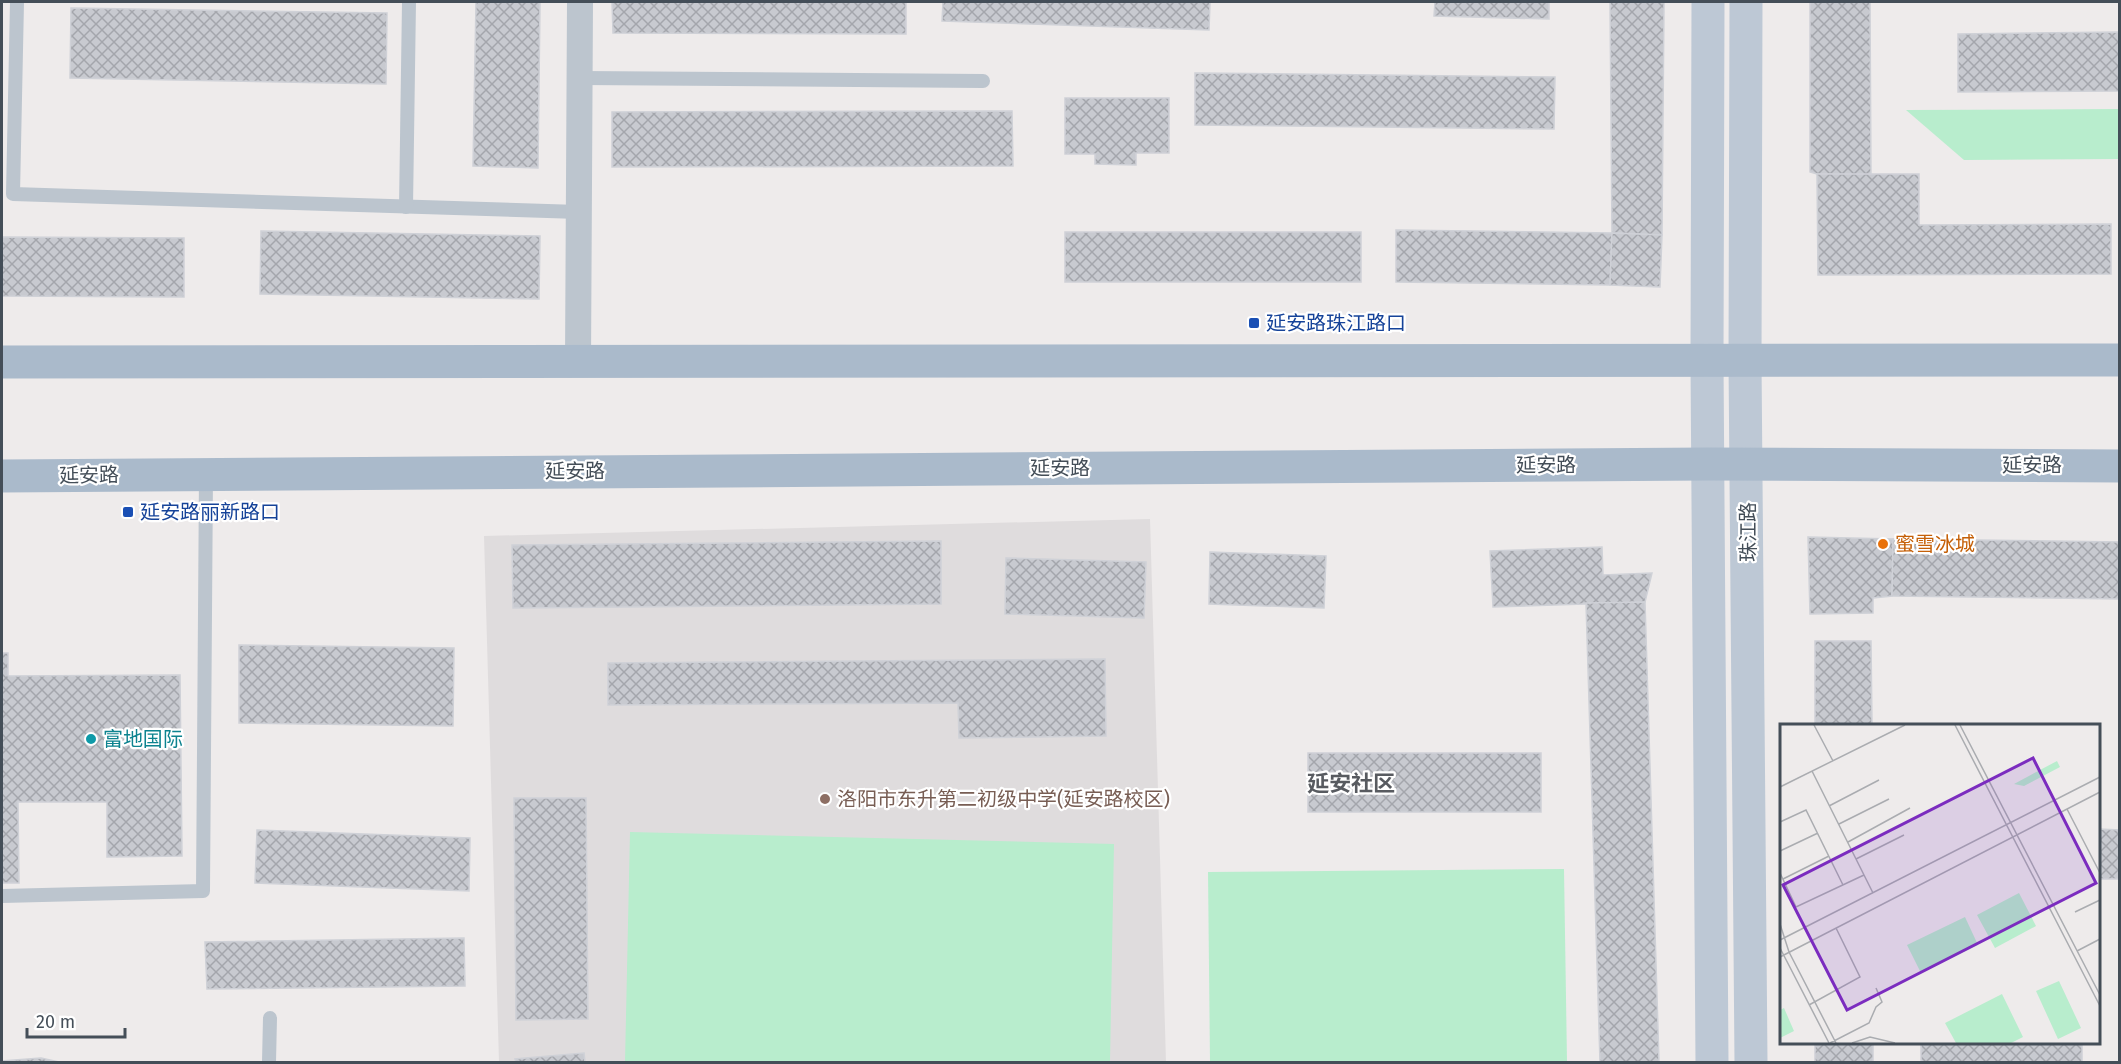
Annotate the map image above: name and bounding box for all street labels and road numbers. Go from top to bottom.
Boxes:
street label: 延安路 [1516,453,1576,477]
street label: 延安路 [2002,453,2062,477]
street label: 延安路 [1030,456,1090,480]
street label: 延安路 [545,459,605,483]
street label: 延安路 [59,462,119,488]
street label: 珠江路 [1736,502,1760,562]

